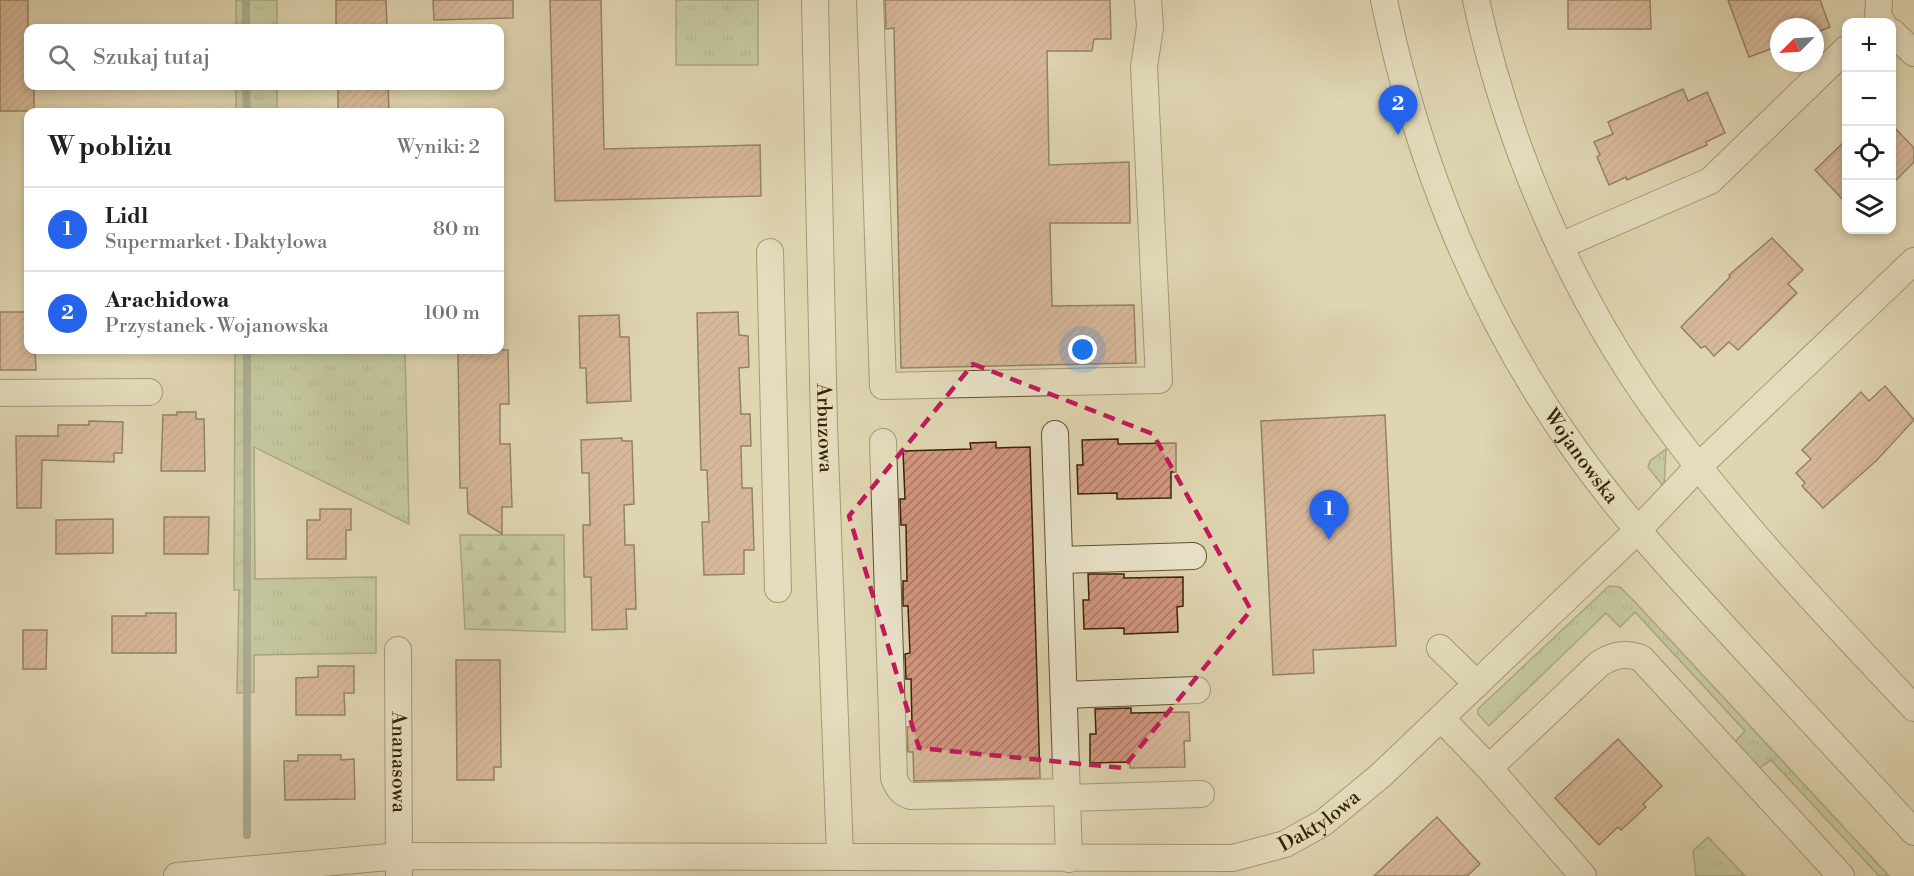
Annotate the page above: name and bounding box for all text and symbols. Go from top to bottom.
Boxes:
north arrow [1770,18,1824,72]
map controls [1842,18,1896,234]
button: + [1842,18,1896,72]
search box [24,24,504,90]
icon: search [45,41,78,74]
text: Szukaj tutaj [93,44,210,71]
button: − [1842,72,1896,126]
pin: 2 [1378,86,1418,135]
button: locate [1842,126,1896,180]
text: W pobliżu [48,131,172,163]
text: Wyniki: 2 [397,135,480,160]
button: layers [1842,180,1896,234]
text: Lidl [105,203,148,230]
text: 1 [63,217,72,242]
text: 80 m [433,217,480,242]
text: Supermarket · Daktylowa [105,230,327,255]
text: Arachidowa [105,287,229,314]
text: 2 [61,301,74,326]
text: 100 m [424,301,480,326]
text: Przystanek · Wojanowska [105,314,329,339]
your location [1068,335,1097,364]
street label: Arbuzowa [811,382,838,474]
street label: Wojanowska [1538,403,1624,510]
pin: 1 [1310,490,1348,540]
street label: Ananasowa [386,710,411,814]
street label: Daktylowa [1274,784,1366,858]

